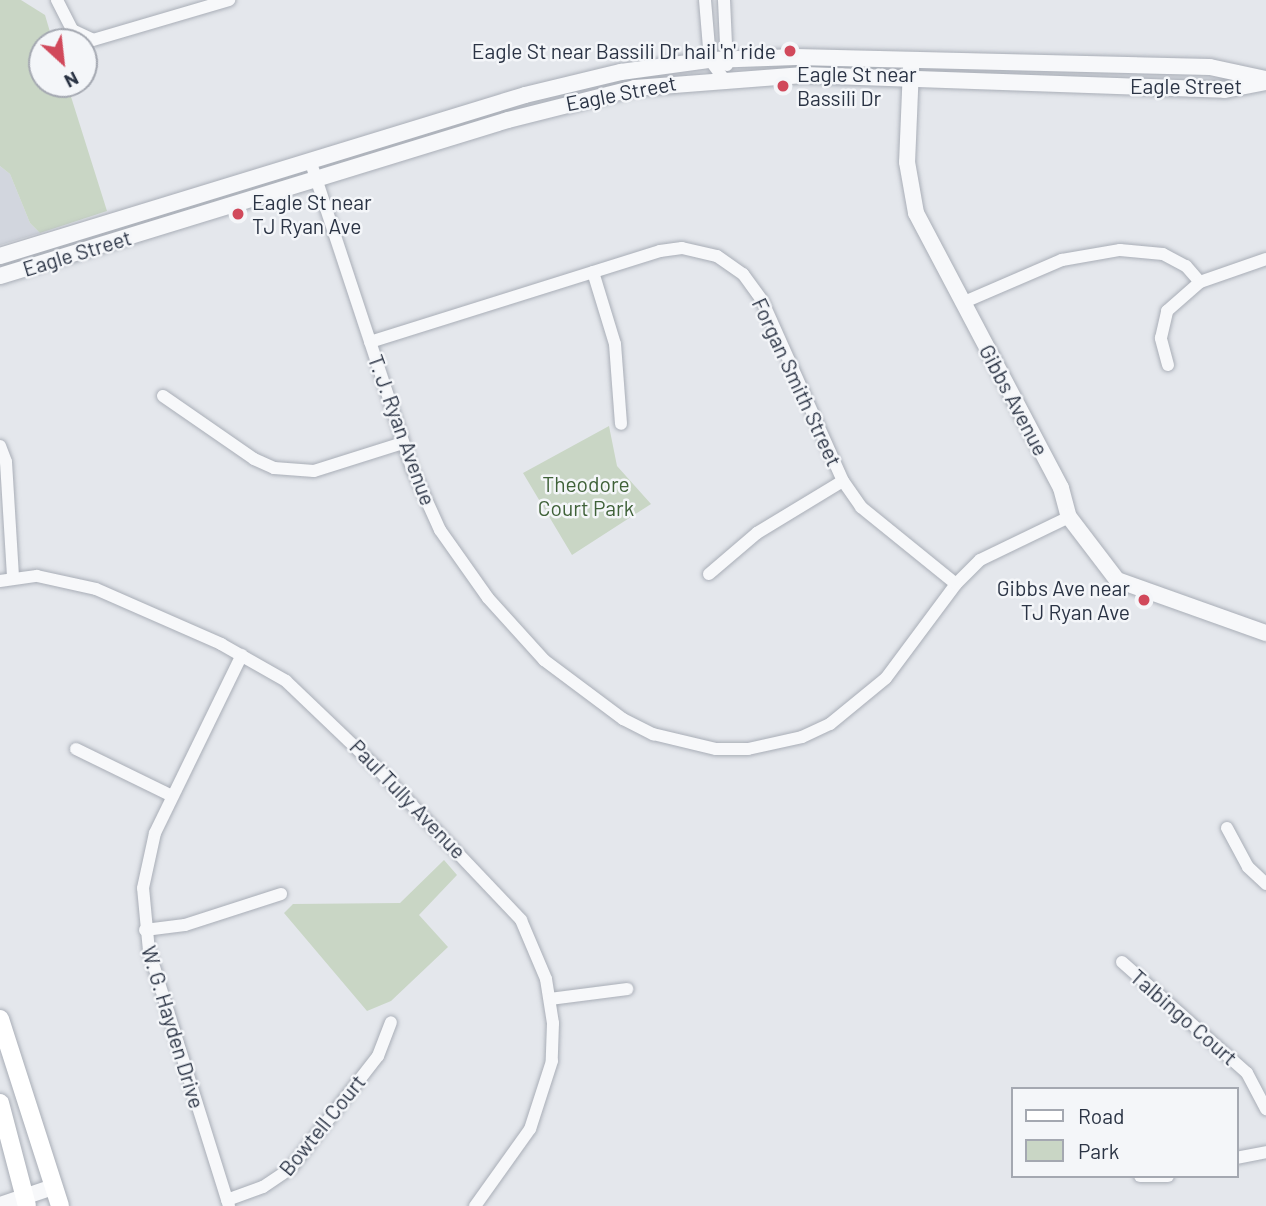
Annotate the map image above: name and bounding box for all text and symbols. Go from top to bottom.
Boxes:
north arrow [28,28,98,98]
place label: Eagle St near Bassili Dr hail 'n' ride [472,38,776,64]
marker: Eagle St near Bassili Dr hail 'n' ride [782,43,798,59]
place label: Eagle St near Bassili Dr [797,61,917,111]
text: N [61,67,83,93]
street label: Eagle Street [564,70,678,116]
street label: Eagle Street [1130,73,1242,99]
marker: Eagle St near Bassili Dr [775,78,791,94]
place label: Eagle St near TJ Ryan Ave [252,189,372,239]
marker: Eagle St near TJ Ryan Ave [230,206,246,222]
street label: Eagle Street [20,225,134,281]
street label: Forgan Smith Street [747,294,847,470]
street label: Gibbs Avenue [974,340,1054,460]
street label: T. J. Ryan Avenue [363,351,441,509]
park label: Theodore Court Park [538,471,634,521]
place label: Gibbs Ave near TJ Ryan Ave [997,575,1130,625]
marker: Gibbs Ave near TJ Ryan Ave [1136,592,1152,608]
street label: Paul Tully Avenue [345,734,471,864]
street label: W. G. Hayden Drive [136,943,210,1111]
street label: Talbingo Court [1125,964,1243,1070]
street label: Bowtell Court [274,1069,370,1181]
legend [1010,1087,1238,1178]
text: Road [1078,1103,1124,1128]
text: Park [1078,1138,1119,1163]

